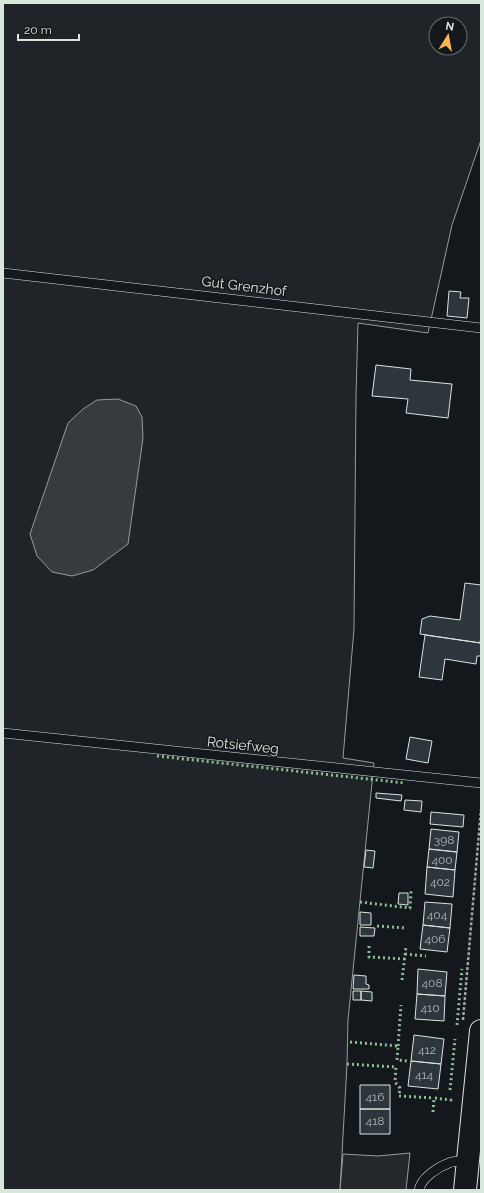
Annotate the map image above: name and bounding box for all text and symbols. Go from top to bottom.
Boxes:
scale bar [18,16,79,42]
north arrow [428,16,468,56]
text: N [444,19,455,34]
text: 20 m [24,23,52,37]
street label: Gut Grenzhof [201,273,289,299]
street label: Rotsiefweg [206,733,280,757]
house number: 398 [434,833,454,847]
house number: 400 [431,853,453,867]
house number: 402 [430,875,450,889]
house number: 404 [427,908,448,922]
house number: 406 [424,932,446,946]
house number: 408 [421,976,443,990]
house number: 410 [420,1001,440,1015]
house number: 412 [418,1043,436,1057]
house number: 414 [415,1068,434,1082]
house number: 416 [366,1090,384,1104]
house number: 418 [366,1114,384,1128]

